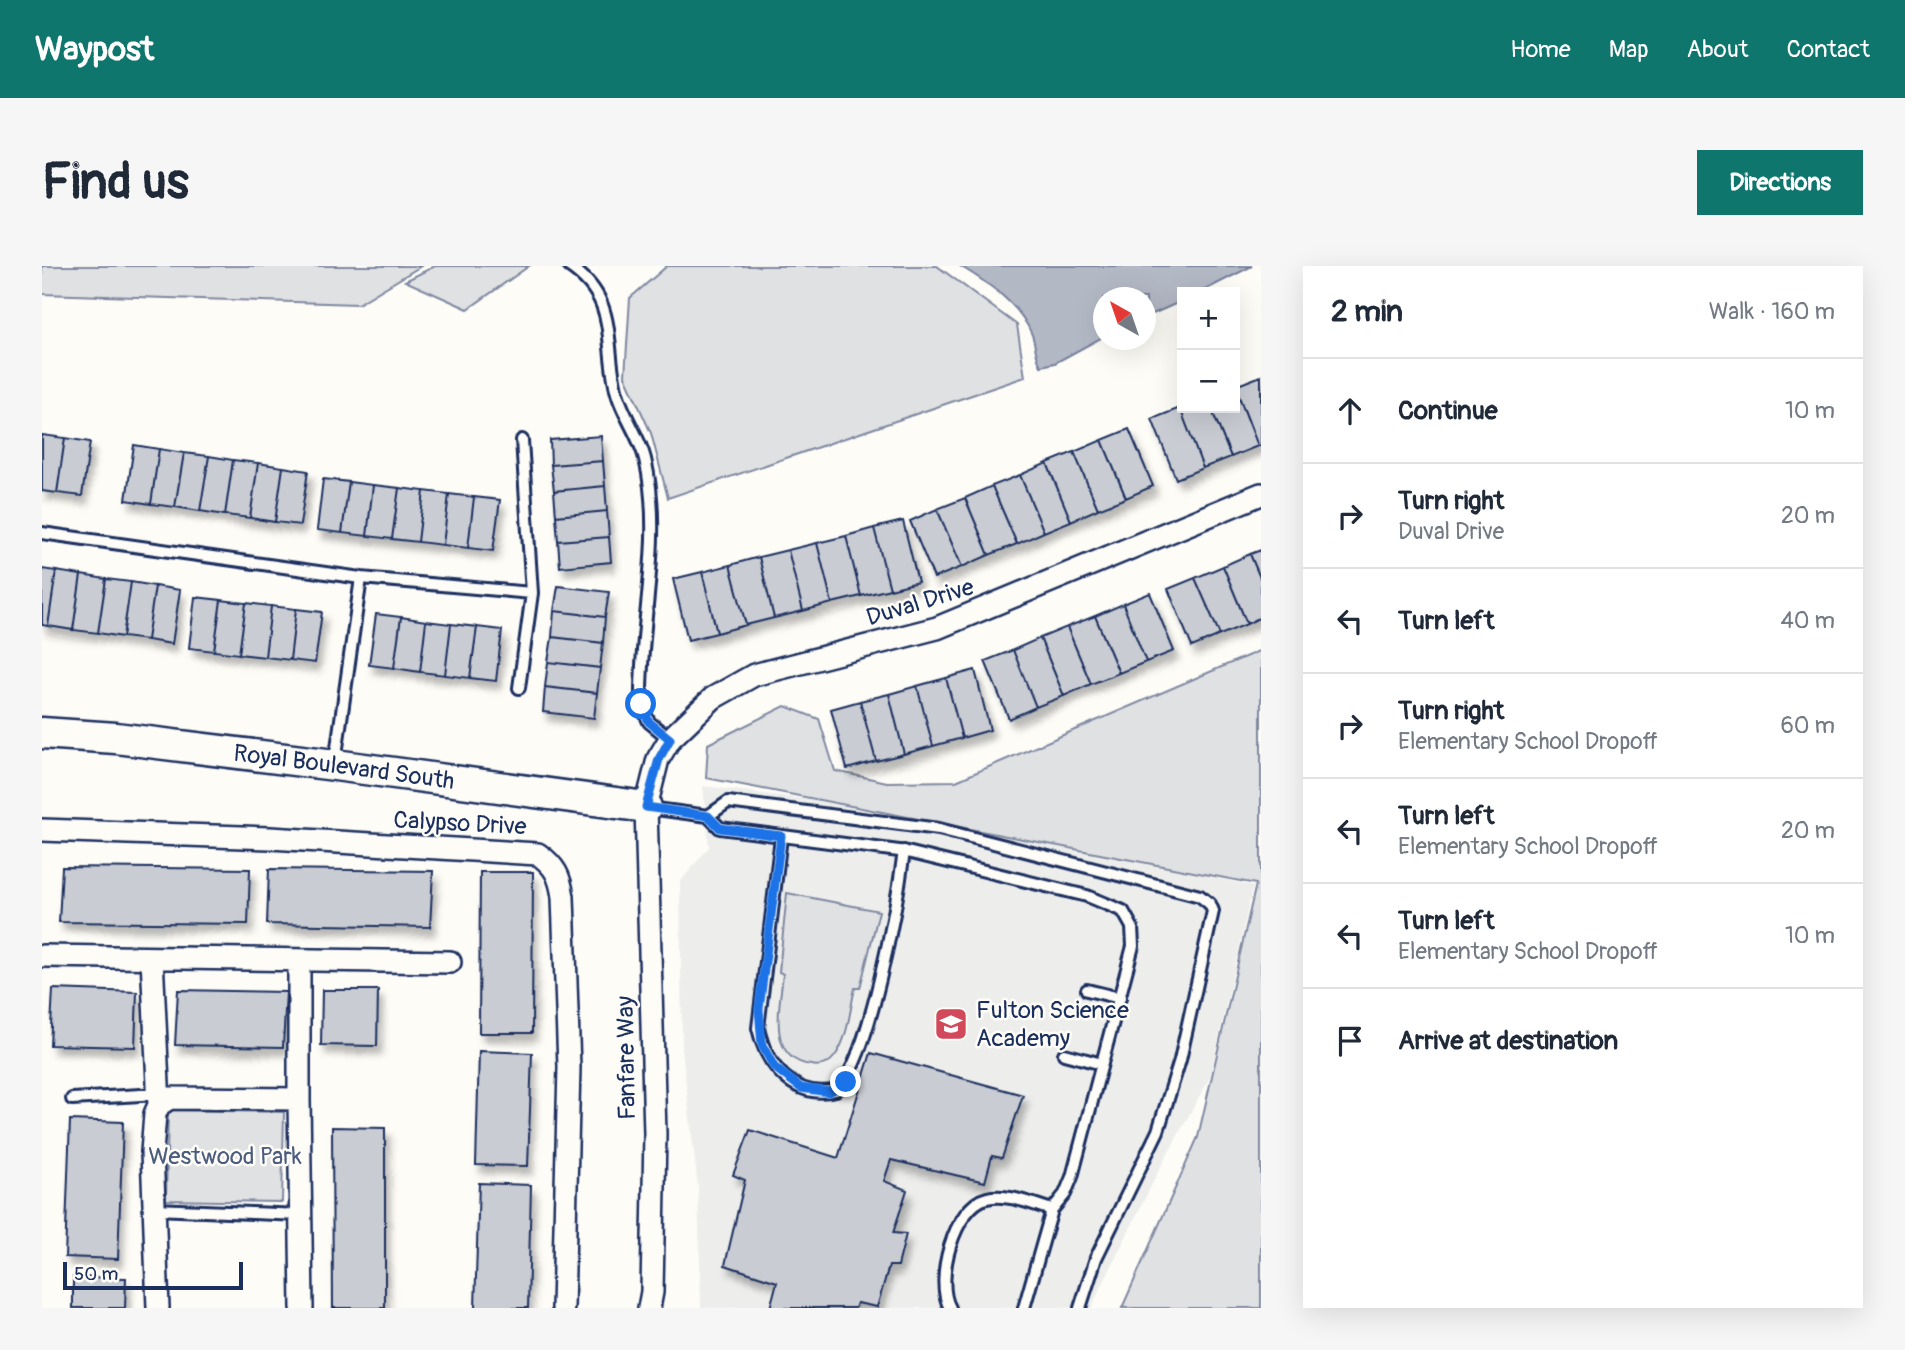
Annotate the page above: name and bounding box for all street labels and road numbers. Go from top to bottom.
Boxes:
street label: Duval Drive [863,572,978,633]
street label: Royal Boulevard South [232,739,456,796]
street label: Calypso Drive [393,806,527,841]
street label: Fanfare Way [611,996,642,1120]

